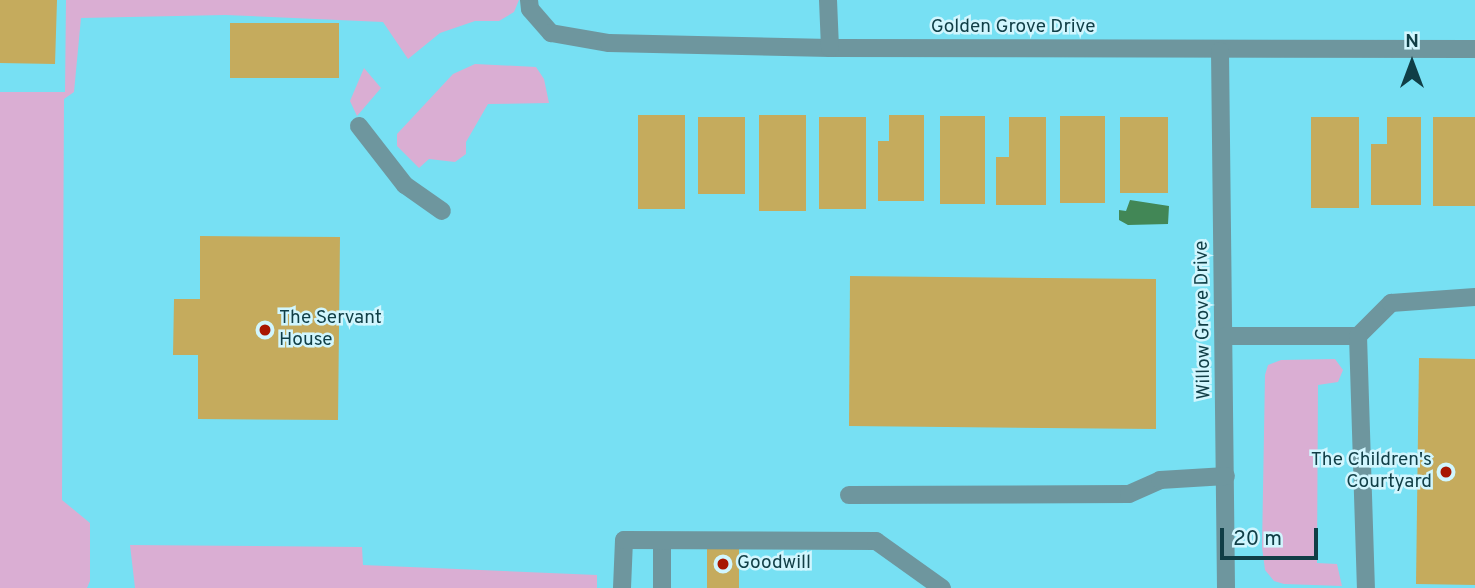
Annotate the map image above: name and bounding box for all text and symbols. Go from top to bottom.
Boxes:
street label: Golden Grove Drive [931,17,1095,39]
north arrow [1377,28,1447,98]
text: N [1405,30,1419,54]
street label: Willow Grove Drive [1191,240,1217,400]
place label: The Servant House [279,308,382,352]
marker: The Servant House [257,322,273,338]
place label: The Children's Courtyard [1311,450,1432,494]
marker: The Children's Courtyard [1438,464,1454,480]
scale bar [1223,514,1321,558]
text: 20 m [1233,526,1282,553]
place label: Goodwill [737,553,811,575]
marker: Goodwill [715,556,731,572]

